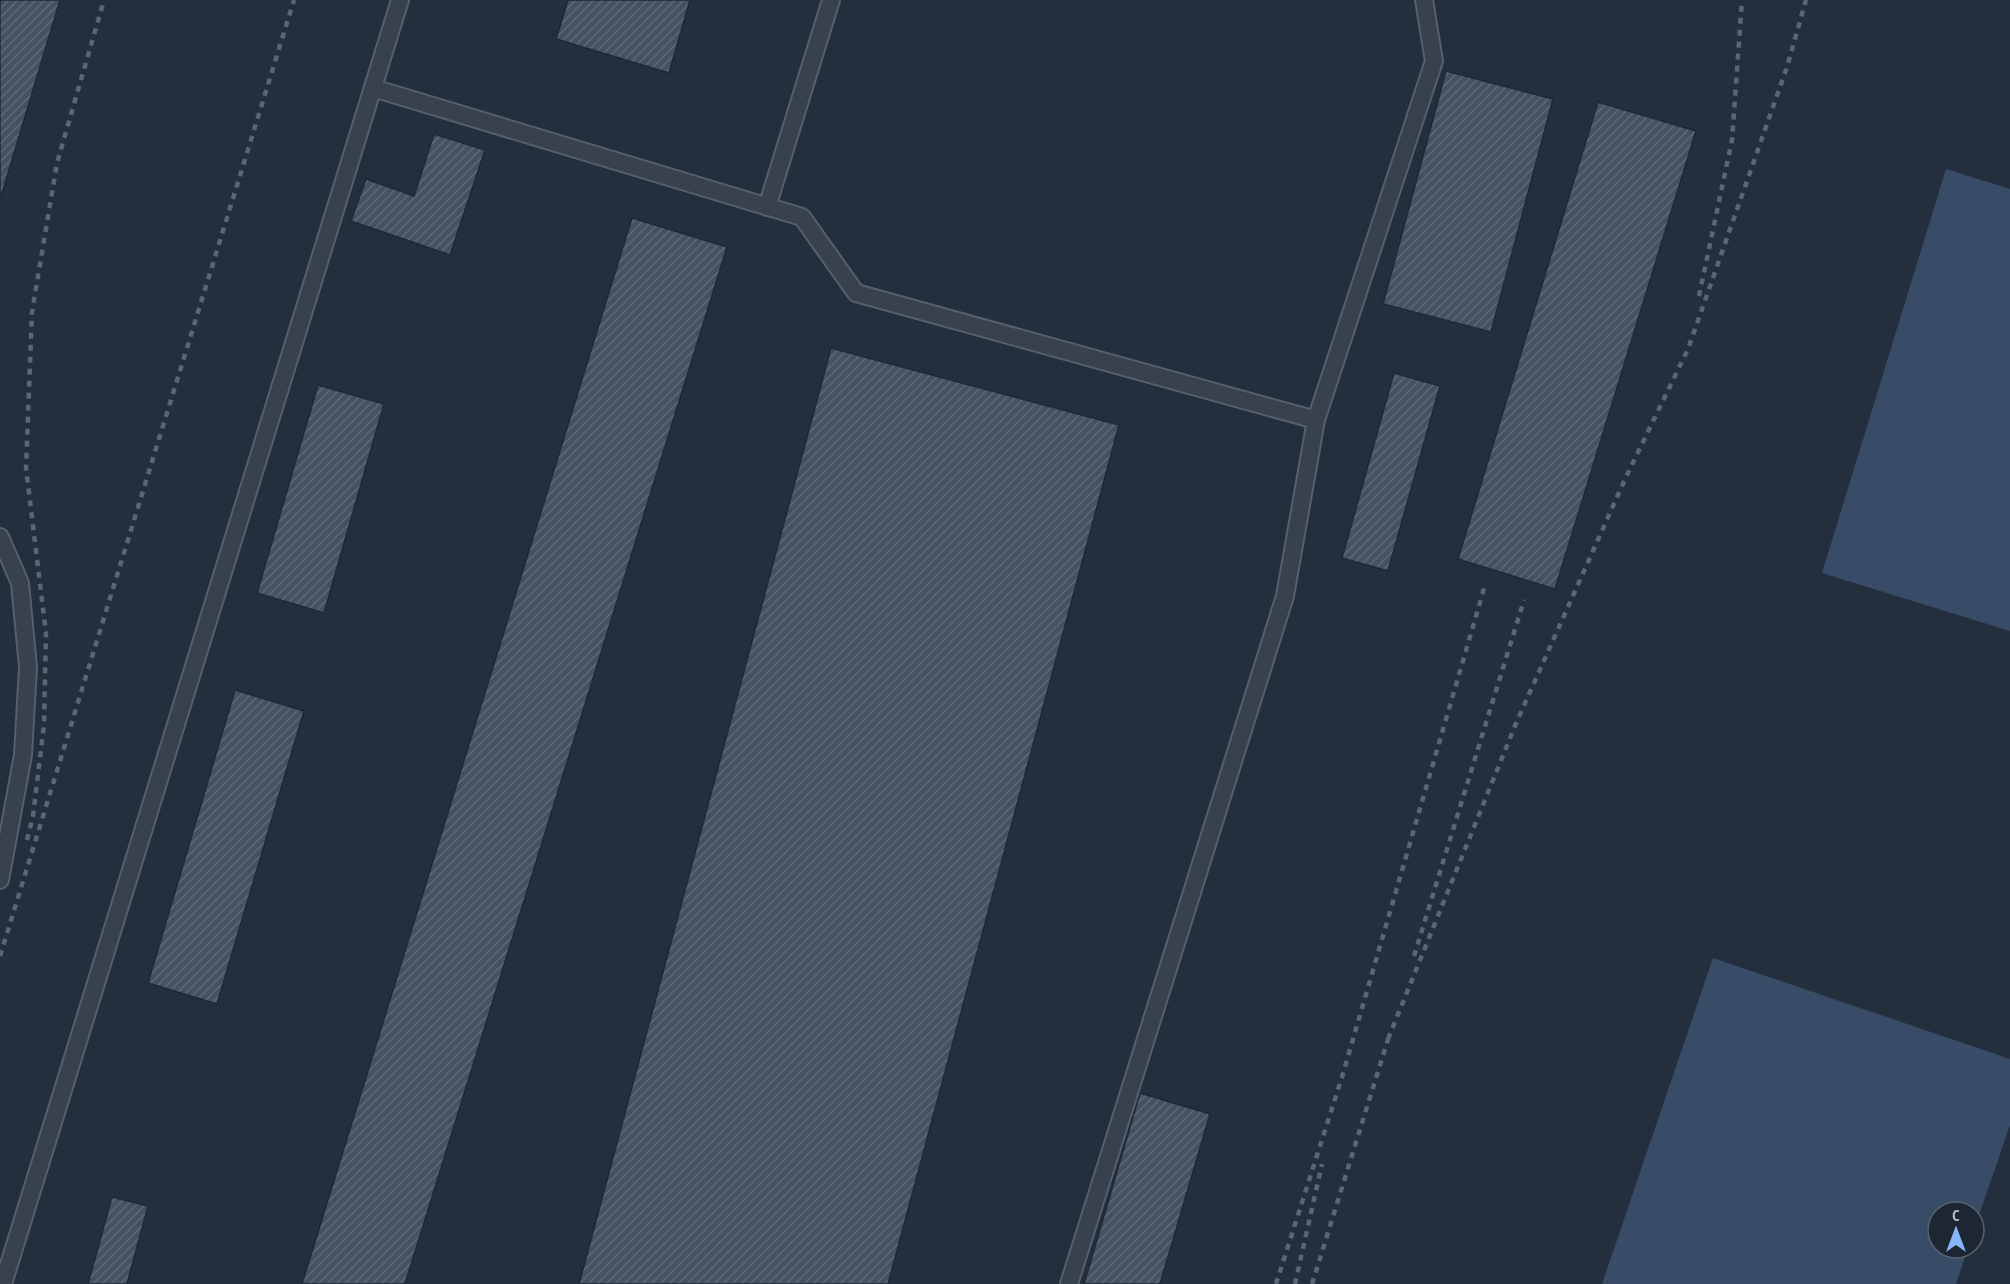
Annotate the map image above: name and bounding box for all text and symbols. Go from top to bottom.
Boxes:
north arrow [1926,1200,1986,1260]
text: С [1952,1205,1960,1225]

